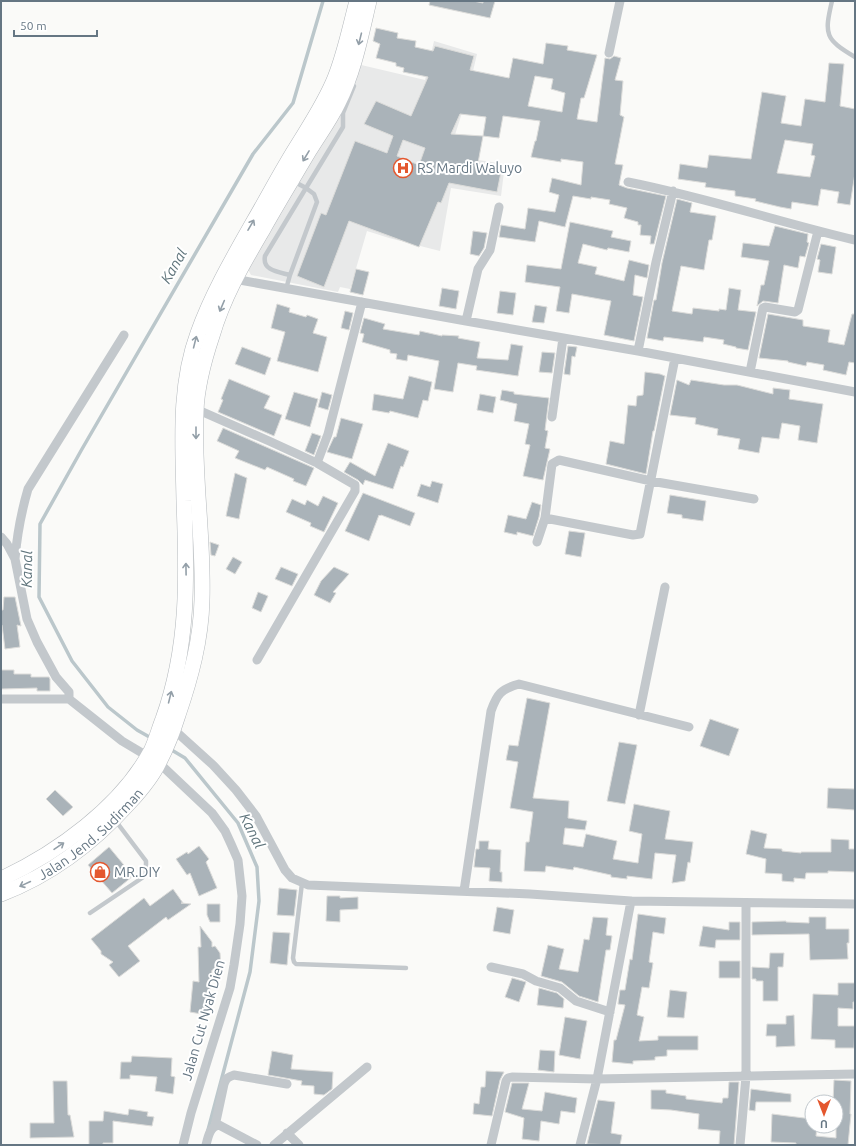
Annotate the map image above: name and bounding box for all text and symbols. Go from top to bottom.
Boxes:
scale bar [14,12,97,38]
text: 50 m [20,19,47,32]
one-way arrow [356,32,363,45]
one-way arrow [302,150,310,161]
hospital icon: RS Mardi Waluyo [392,157,414,179]
place label: RS Mardi Waluyo [417,160,522,176]
one-way arrow [248,220,256,232]
water label: Kanal [157,245,191,286]
one-way arrow [218,300,226,312]
one-way arrow [192,336,199,349]
one-way arrow [192,426,200,439]
water label: Kanal [18,549,35,588]
one-way arrow [182,563,190,576]
one-way arrow [167,691,175,704]
street label: Jalan Jend. Sudirman [35,785,146,883]
water label: Kanal [236,810,269,852]
one-way arrow [53,842,64,850]
shop icon: MR.DIY [89,861,111,883]
place label: MR.DIY [114,864,160,880]
one-way arrow [19,881,31,888]
street label: Jalan Cut Nyak Dien [178,958,228,1082]
north arrow [804,1094,844,1134]
text: U [820,1118,828,1130]

